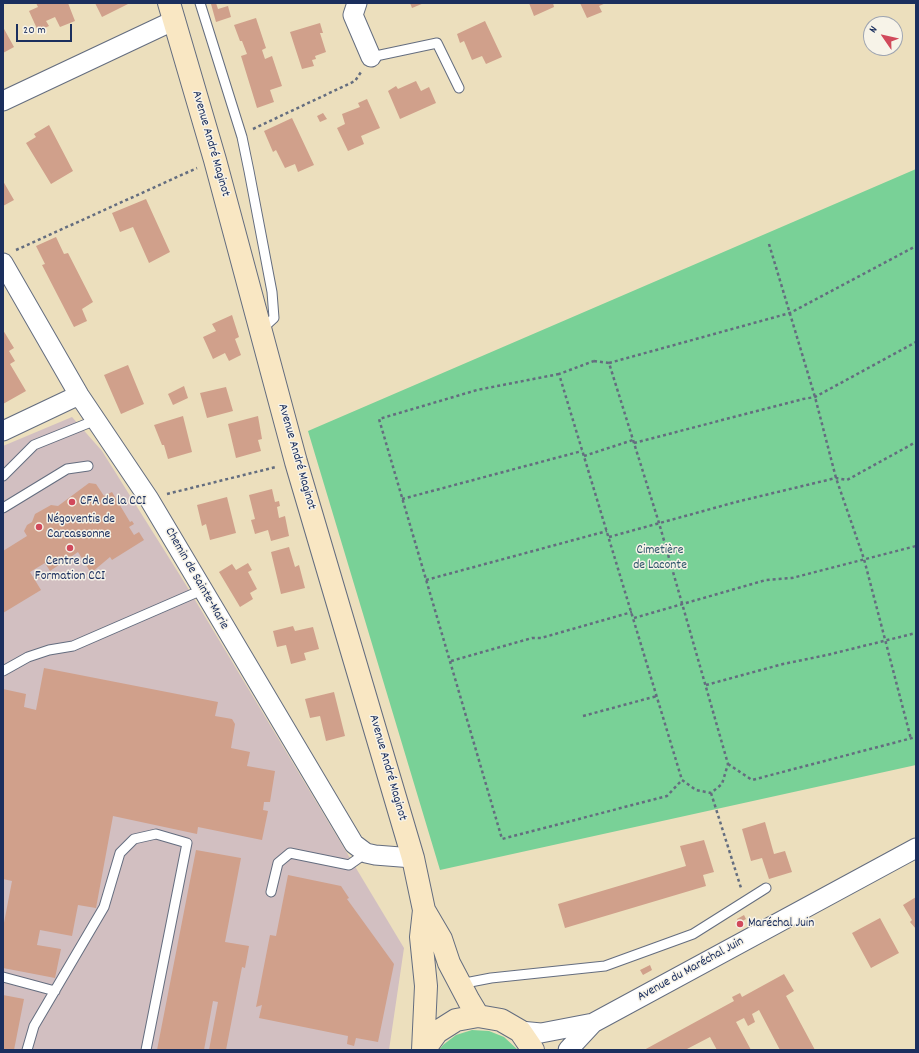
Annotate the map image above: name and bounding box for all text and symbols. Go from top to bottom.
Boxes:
scale bar [18,16,74,42]
north arrow [863,16,903,56]
text: 20 m [23,22,46,39]
text: N [866,23,882,37]
street label: Avenue André Maginot [187,89,233,199]
street label: Avenue André Maginot [273,402,319,512]
place label: CFA de la CCI [80,494,146,510]
marker: CFA de la CCI [67,497,77,507]
place label: Négoventis de Carcassonne [47,512,115,543]
marker: Négoventis de Carcassonne [34,522,44,532]
street label: Chemin de Sainte-Marie [160,525,232,633]
marker: Centre de Formation CCI [65,543,75,553]
park label: Cimetière de Laconte [633,543,687,574]
place label: Centre de Formation CCI [35,554,105,585]
street label: Avenue André Maginot [364,713,410,823]
place label: Maréchal Juin [748,916,814,932]
marker: Maréchal Juin [735,919,745,929]
street label: Avenue du Maréchal Juin [635,934,747,1006]

